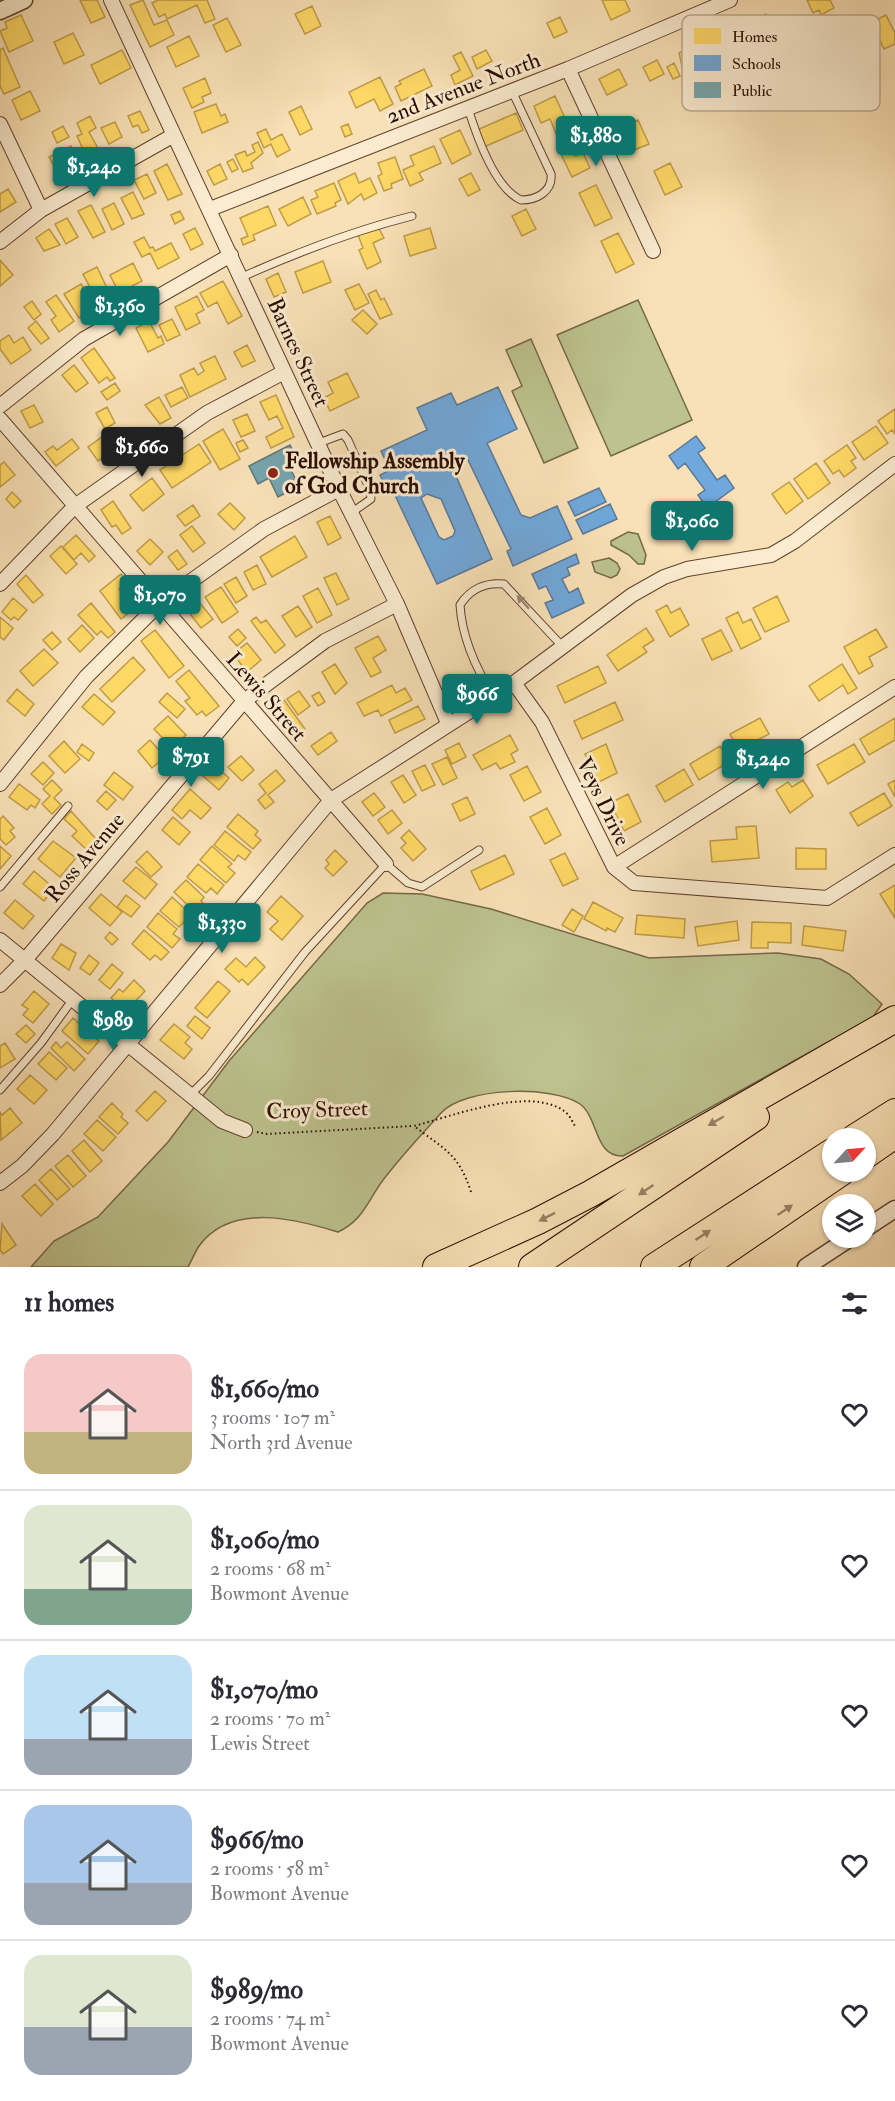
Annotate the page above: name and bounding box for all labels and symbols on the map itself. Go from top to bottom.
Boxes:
legend [682,15,880,111]
text: Homes [732,27,777,47]
street label: 2nd Avenue North [382,46,545,130]
text: Schools [732,54,781,74]
text: Public [732,81,773,101]
pin: $1,880 [547,116,645,167]
pin: $1,240 [45,147,143,198]
pin: $1,360 [71,286,169,337]
street label: Barnes Street [261,293,336,412]
pin: $1,660 [93,427,191,478]
place label: Fellowship Assembly of God Church [285,447,466,500]
marker: Fellowship Assembly of God Church [266,466,280,480]
pin: $1,060 [643,501,741,552]
pin: $1,070 [111,575,209,626]
one-way arrow [516,594,530,609]
street label: Lewis Street [220,646,313,747]
pin: $966 [441,674,513,725]
pin: $791 [155,737,227,788]
pin: $1,240 [714,739,812,790]
street label: Veys Drive [570,753,637,850]
street label: Ross Avenue [39,807,131,909]
pin: $1,330 [173,903,271,954]
pin: $989 [77,1000,149,1051]
street label: Croy Street [266,1094,368,1126]
one-way arrow [708,1116,725,1126]
north arrow [822,1128,876,1182]
one-way arrow [638,1184,654,1195]
one-way arrow [777,1204,794,1215]
one-way arrow [538,1212,555,1222]
one-way arrow [695,1230,711,1241]

